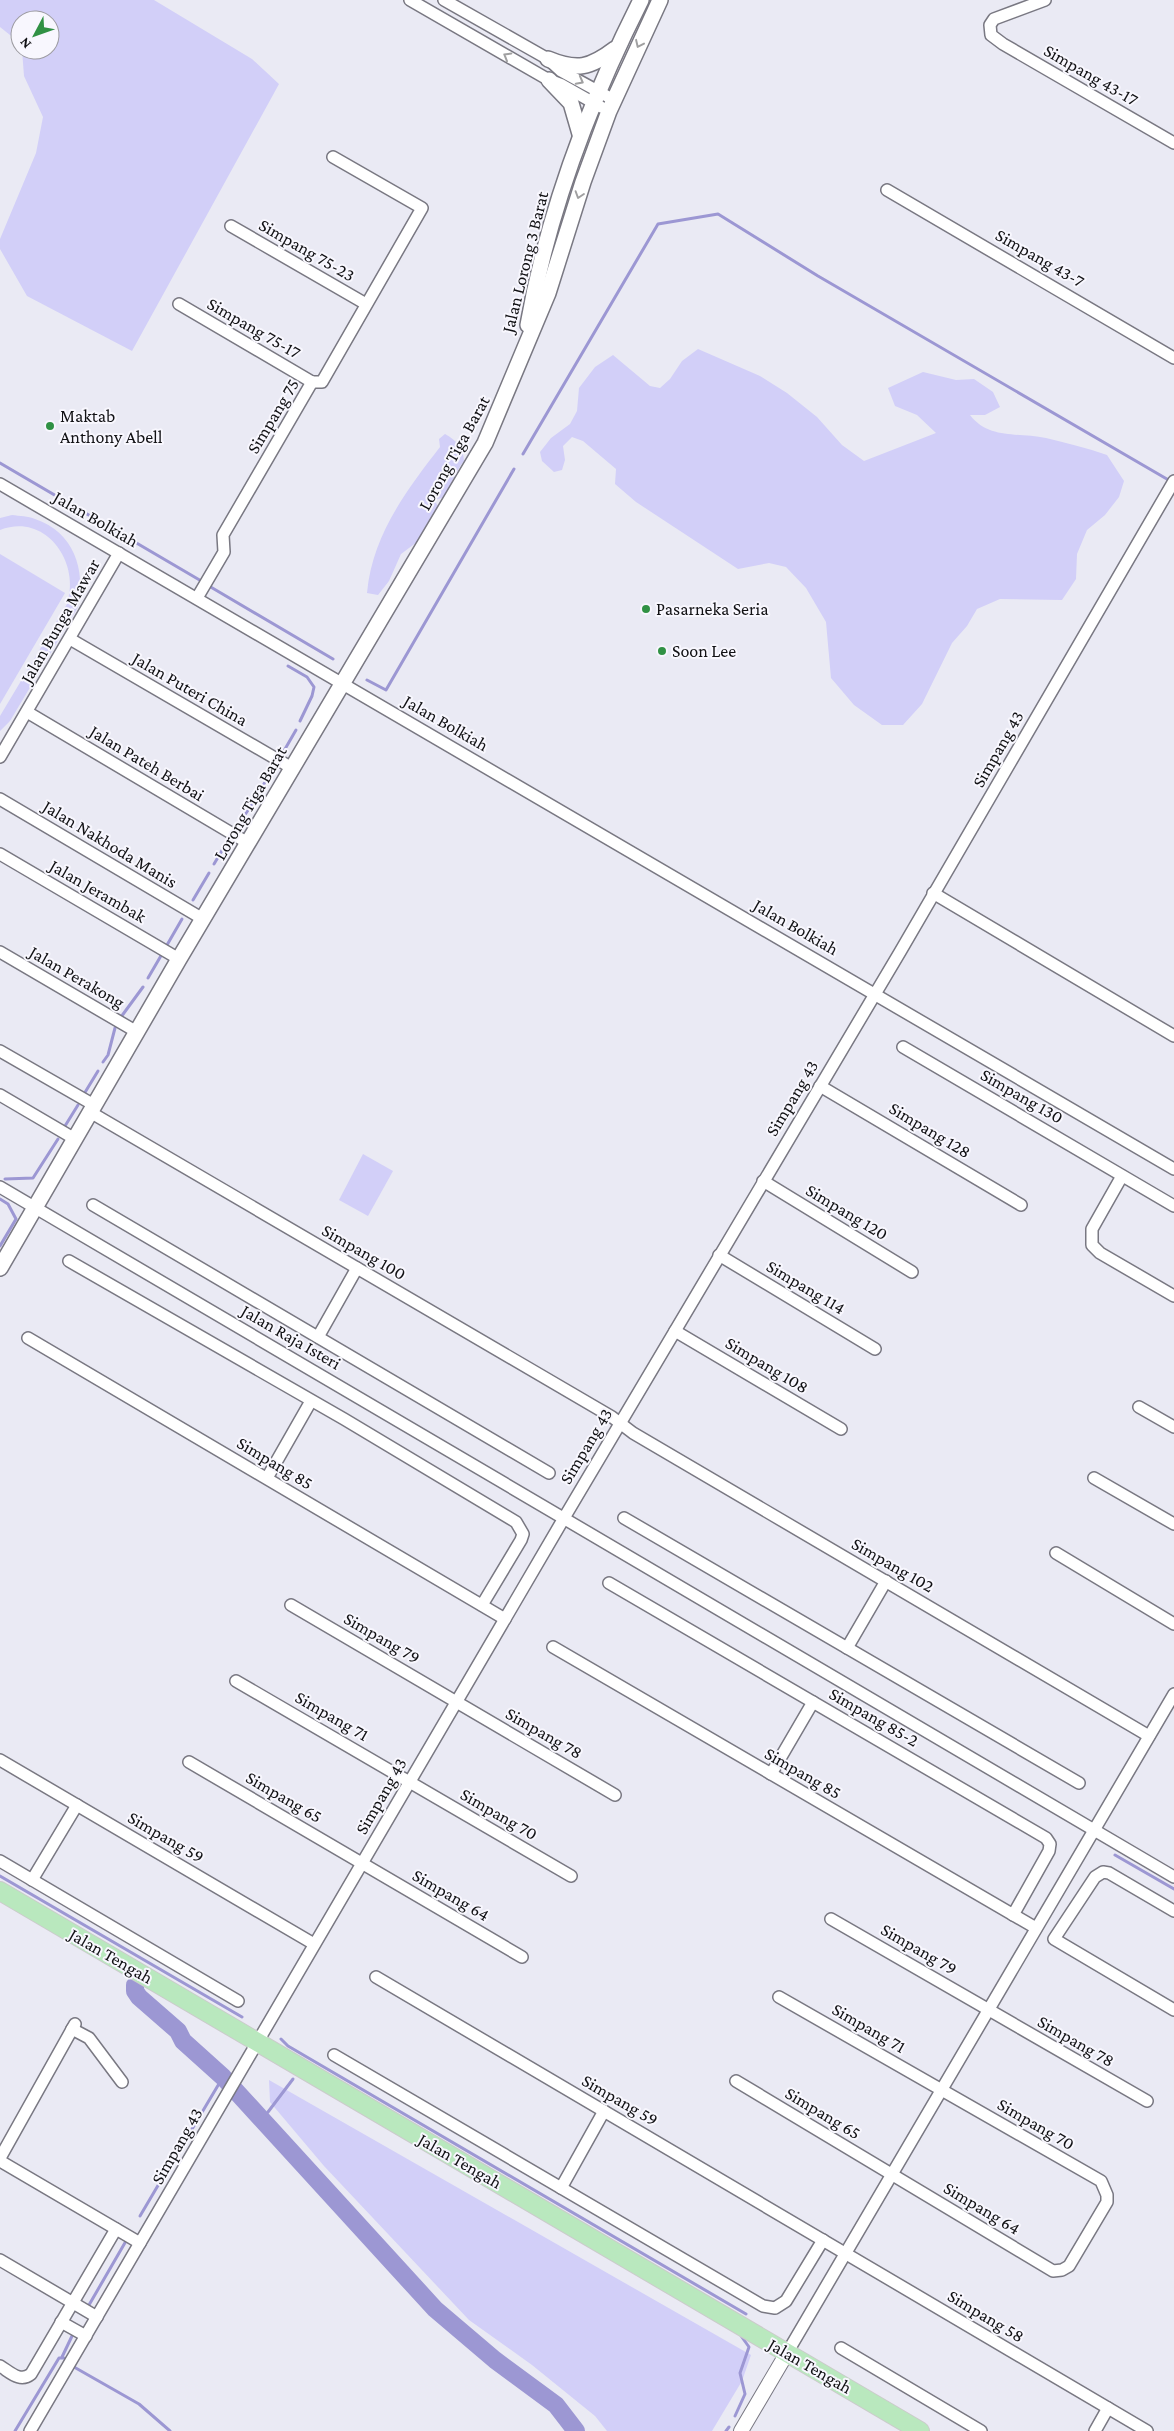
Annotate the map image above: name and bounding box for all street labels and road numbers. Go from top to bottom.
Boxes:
street label: Simpang 43-17 [1040,40,1142,110]
street label: Jalan Lorong 3 Barat [497,188,552,337]
street label: Simpang 75-23 [256,215,358,285]
street label: Simpang 43-7 [992,225,1088,291]
street label: Simpang 75-17 [204,293,304,363]
street label: Simpang 75 [243,375,303,457]
street label: Lorong Tiga Barat [414,391,494,514]
street label: Jalan Bolkiah [48,486,142,551]
street label: Jalan Bunga Mawar [15,555,104,688]
street label: Jalan Puteri China [127,647,251,730]
street label: Jalan Bolkiah [398,690,492,755]
street label: Simpang 43 [968,707,1028,791]
street label: Jalan Pateh Berbai [84,720,208,805]
street label: Lorong Tiga Barat [209,742,291,863]
street label: Jalan Nakhoda Manis [38,795,181,892]
street label: Jalan Jerambak [44,854,150,927]
street label: Jalan Bolkiah [748,894,842,959]
street label: Jalan Perakong [24,941,128,1012]
street label: Simpang 43 [762,1057,822,1139]
street label: Simpang 130 [977,1064,1067,1128]
street label: Simpang 128 [886,1098,974,1162]
street label: Simpang 120 [802,1180,892,1244]
street label: Simpang 100 [319,1220,409,1284]
street label: Simpang 114 [763,1256,849,1318]
street label: Jalan Raja Isteri [236,1299,344,1375]
street label: Simpang 108 [722,1332,812,1398]
street label: Simpang 43 [556,1405,616,1487]
street label: Simpang 85 [233,1433,317,1493]
street label: Simpang 102 [848,1533,938,1597]
street label: Simpang 79 [340,1608,424,1668]
street label: Simpang 85-2 [826,1683,922,1751]
street label: Simpang 71 [292,1687,372,1745]
street label: Simpang 78 [502,1703,586,1763]
street label: Simpang 85 [761,1743,845,1803]
street label: Simpang 43 [351,1754,411,1838]
street label: Simpang 65 [242,1767,326,1827]
street label: Simpang 70 [457,1784,541,1844]
street label: Simpang 59 [124,1807,208,1867]
street label: Simpang 64 [409,1865,493,1925]
street label: Simpang 79 [877,1919,961,1979]
street label: Jalan Tengah [64,1923,157,1988]
street label: Simpang 71 [829,1999,909,2057]
street label: Simpang 78 [1034,2011,1118,2071]
street label: Simpang 59 [578,2070,662,2130]
street label: Simpang 65 [782,2083,864,2143]
street label: Simpang 70 [994,2094,1078,2154]
street label: Simpang 43 [147,2104,207,2188]
street label: Jalan Tengah [413,2128,506,2193]
street label: Simpang 64 [940,2177,1024,2239]
street label: Simpang 58 [944,2285,1028,2347]
street label: Jalan Tengah [763,2333,856,2398]

